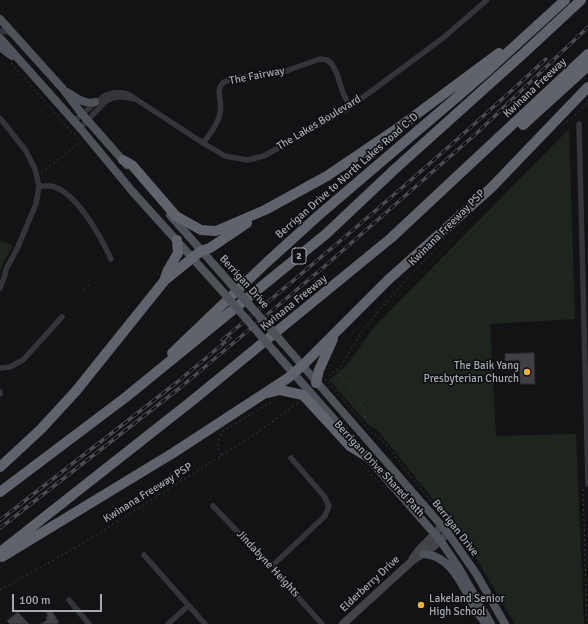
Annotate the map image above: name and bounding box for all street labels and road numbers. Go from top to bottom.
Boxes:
street label: Kwinana Freeway [501,55,569,121]
street label: The Fairway [228,64,286,88]
street label: The Lakes Boulevard [275,93,363,153]
street label: Berrigan Drive to North Lakes Road C-D [273,110,421,242]
street label: Kwinana Freeway PSP [406,187,488,269]
road number: 2 [292,248,306,264]
street label: Berrigan Drive [216,252,272,312]
street label: Kwinana Freeway [258,272,330,334]
street label: Berrigan Drive Shared Path [331,418,427,520]
street label: Kwinana Freeway PSP [101,460,195,526]
street label: Berrigan Drive [429,497,481,559]
street label: Jindabyne Heights [234,528,302,600]
street label: Elderberry Drive [337,553,403,615]

